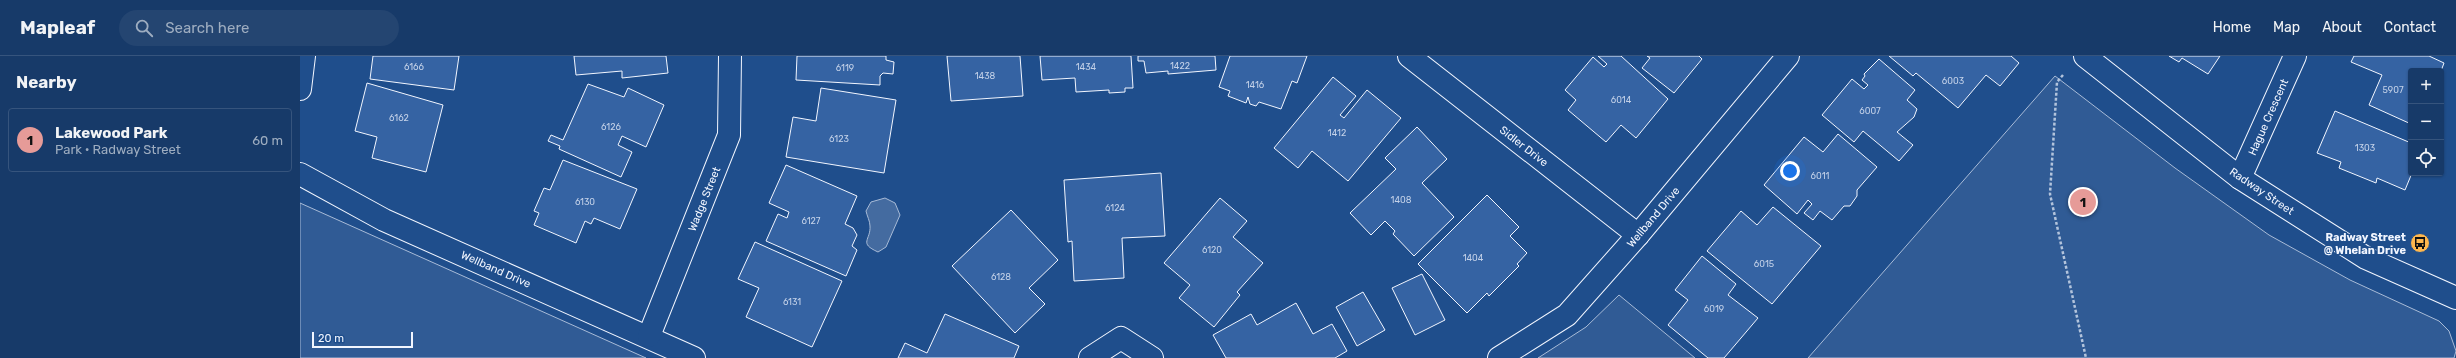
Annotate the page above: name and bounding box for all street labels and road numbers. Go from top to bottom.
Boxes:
street label: Hague Crescent [2246,76,2291,157]
street label: Sidler Drive [1497,123,1551,169]
street label: Wadge Street [686,164,724,233]
street label: Radway Street [2227,165,2297,218]
street label: Wellband Drive [1624,184,1682,250]
street label: Wellband Drive [459,248,533,291]

